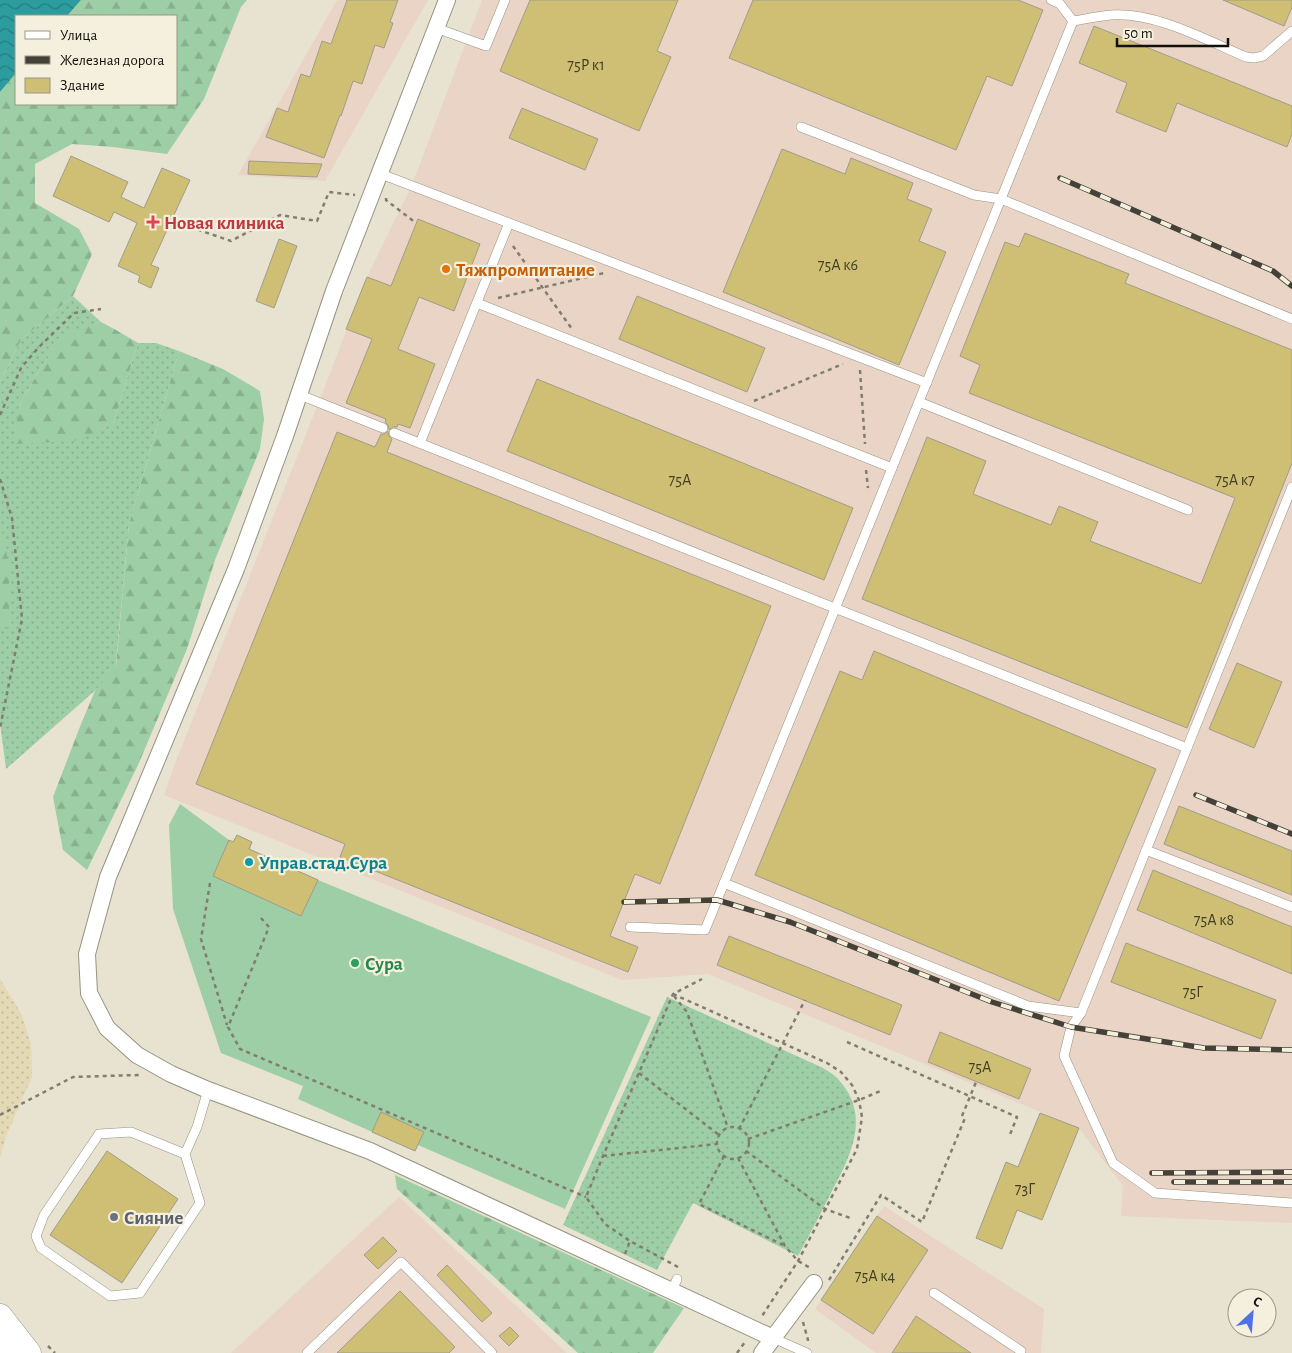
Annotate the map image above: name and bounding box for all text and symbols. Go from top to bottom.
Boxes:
legend [15,15,178,105]
scale bar [1117,15,1228,47]
text: 50 m [1124,26,1153,41]
text: Улица [60,28,97,43]
text: Железная дорога [60,53,165,68]
house number: 75Р к1 [567,57,605,73]
text: Здание [60,78,105,93]
place label: Новая клиника [164,214,285,233]
marker: Новая клиника [146,215,160,229]
house number: 75А к6 [818,257,858,273]
place label: Тяжпромпитание [456,261,595,280]
marker: Тяжпромпитание [440,263,452,275]
house number: 75А [669,472,692,488]
house number: 75А к7 [1215,472,1255,488]
place label: Управ.стад.Сура [259,854,387,873]
marker: Управ.стад.Сура [243,856,255,868]
house number: 75А к8 [1194,912,1234,928]
place label: Сура [365,955,403,974]
marker: Сура [349,957,361,969]
house number: 75Г [1183,984,1204,1000]
house number: 75А [969,1059,992,1075]
house number: 73Г [1015,1181,1036,1197]
place label: Сияние [124,1209,184,1228]
marker: Сияние [108,1211,120,1223]
house number: 75А к4 [855,1268,896,1284]
north arrow [1227,1288,1277,1338]
text: С [1251,1294,1264,1310]

